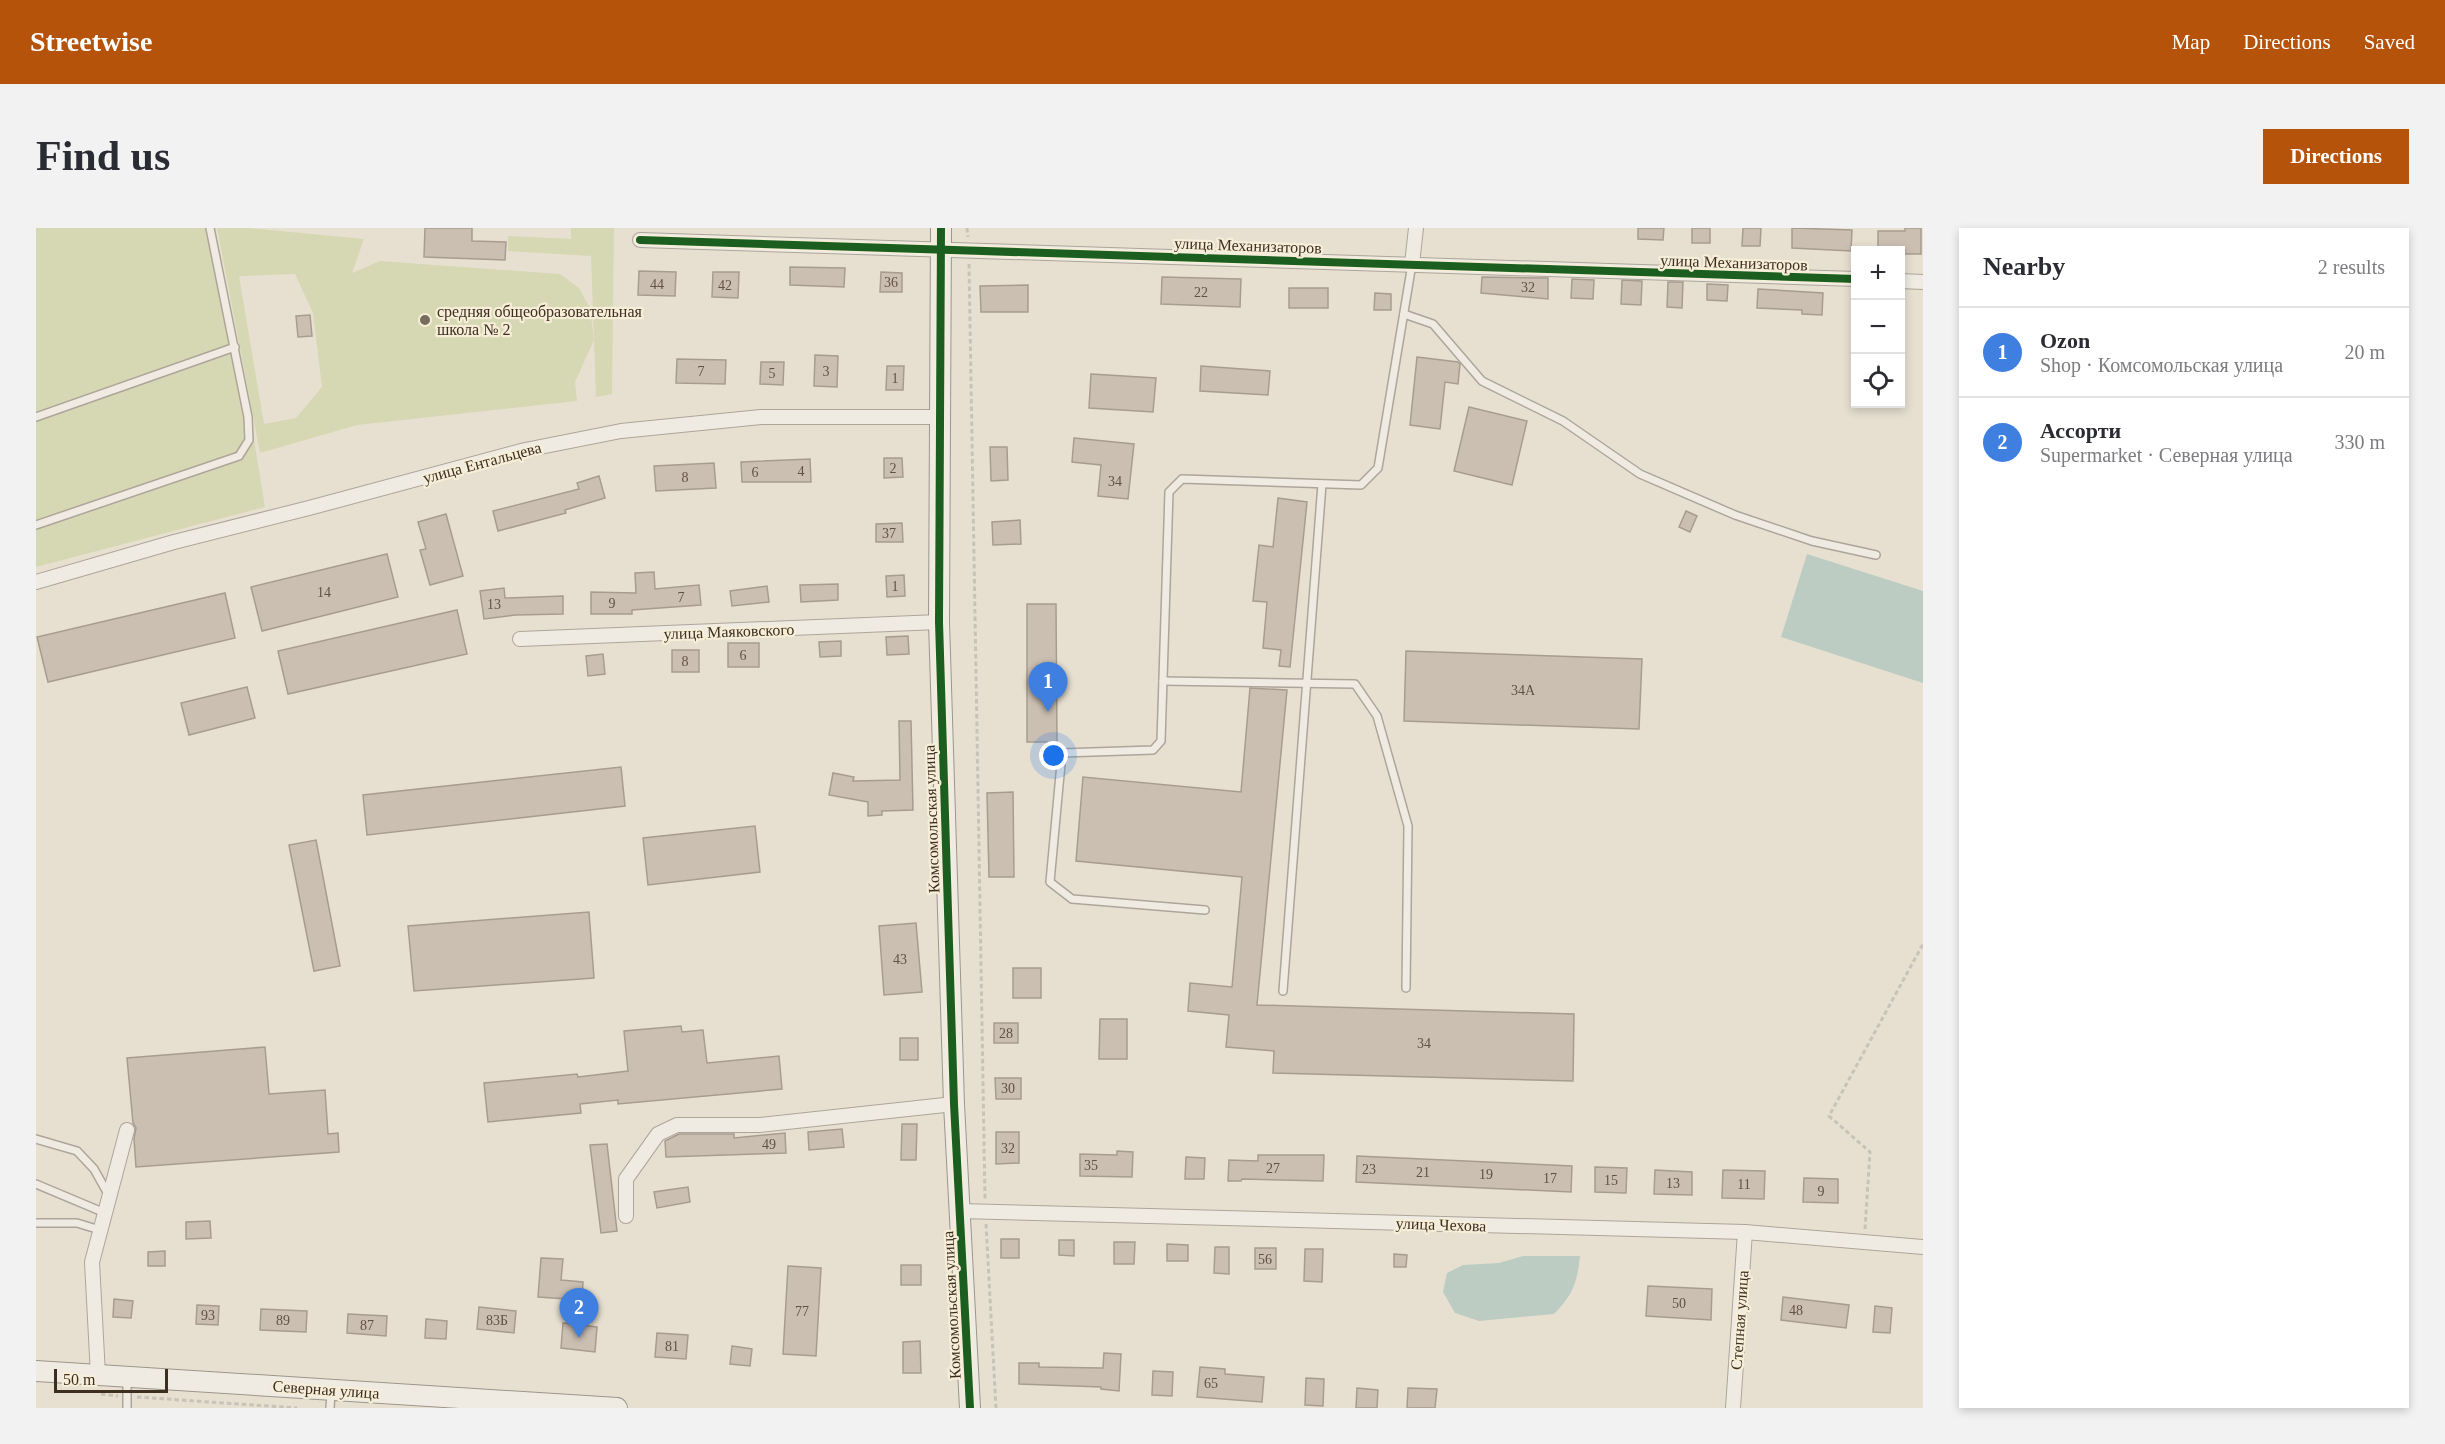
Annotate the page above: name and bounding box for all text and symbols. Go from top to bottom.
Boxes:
text: Streetwise [30,26,152,57]
text: Map [2172,30,2210,54]
text: Directions [2243,30,2331,54]
text: Saved [2364,30,2415,54]
button: Directions [2263,129,2409,184]
text: Find us [36,133,170,179]
street label: улица Механизаторов [1174,234,1323,258]
map controls [1851,246,1905,408]
button: + [1851,246,1905,300]
street label: улица Механизаторов [1660,251,1809,275]
text: Nearby [1983,252,2065,281]
text: 2 results [2318,256,2385,278]
house number: 36 [884,275,898,290]
house number: 44 [650,277,664,292]
house number: 42 [718,278,732,293]
house number: 32 [1521,280,1535,295]
house number: 22 [1194,285,1208,300]
button: − [1851,300,1905,354]
place label: средняя общеобразовательная школа № 2 [437,303,643,338]
marker: средняя общеобразовательная школа № 2 [418,313,432,327]
text: Ozon [2040,328,2090,353]
text: 1 [1998,341,2008,363]
text: 20 m [2344,341,2385,363]
button: locate [1851,354,1905,408]
text: Shop · Комсомольская улица [2040,354,2283,376]
house number: 7 [698,364,705,379]
house number: 3 [823,364,830,379]
house number: 5 [769,366,776,381]
house number: 1 [892,371,899,386]
text: Ассорти [2040,418,2121,443]
text: 2 [1998,431,2008,453]
text: 330 m [2334,431,2385,453]
street label: улица Ентальцева [421,439,543,487]
text: Supermarket · Северная улица [2040,444,2293,466]
house number: 2 [890,461,897,476]
house number: 4 [798,464,805,479]
house number: 6 [752,465,759,480]
house number: 8 [682,470,689,485]
house number: 34 [1108,474,1122,489]
house number: 37 [882,526,896,541]
house number: 1 [892,579,899,594]
house number: 14 [317,585,331,600]
house number: 7 [678,590,685,605]
house number: 9 [609,596,616,611]
house number: 13 [487,597,501,612]
street label: улица Маяковского [663,621,795,643]
house number: 6 [740,648,747,663]
house number: 8 [682,654,689,669]
pin: 1 [1028,662,1068,712]
house number: 34А [1511,683,1536,698]
your location [1039,741,1068,770]
street label: Комсомольская улица [920,745,944,893]
house number: 43 [893,952,907,967]
house number: 28 [999,1026,1013,1041]
house number: 34 [1417,1036,1431,1051]
house number: 30 [1001,1081,1015,1096]
house number: 49 [762,1137,776,1152]
house number: 32 [1001,1141,1015,1156]
house number: 35 [1084,1158,1098,1173]
house number: 27 [1266,1161,1280,1176]
house number: 23 [1362,1162,1376,1177]
house number: 21 [1416,1165,1430,1180]
house number: 19 [1479,1167,1493,1182]
house number: 17 [1543,1171,1557,1186]
house number: 15 [1604,1173,1618,1188]
house number: 13 [1666,1176,1680,1191]
house number: 11 [1737,1177,1751,1192]
house number: 9 [1818,1184,1825,1199]
street label: улица Чехова [1395,1214,1487,1236]
street label: Комсомольская улица [939,1230,965,1379]
house number: 56 [1258,1252,1272,1267]
street label: Степная улица [1728,1270,1752,1370]
pin: 2 [560,1288,598,1338]
house number: 50 [1672,1296,1686,1311]
house number: 48 [1789,1303,1803,1318]
house number: 77 [795,1304,809,1319]
house number: 93 [201,1308,215,1323]
house number: 89 [276,1313,290,1328]
house number: 83Б [486,1313,508,1328]
house number: 87 [360,1318,374,1333]
house number: 81 [665,1339,679,1354]
scale bar [54,1366,168,1394]
text: 50 m [63,1371,95,1388]
house number: 65 [1204,1376,1218,1391]
street label: Северная улица [272,1377,380,1403]

